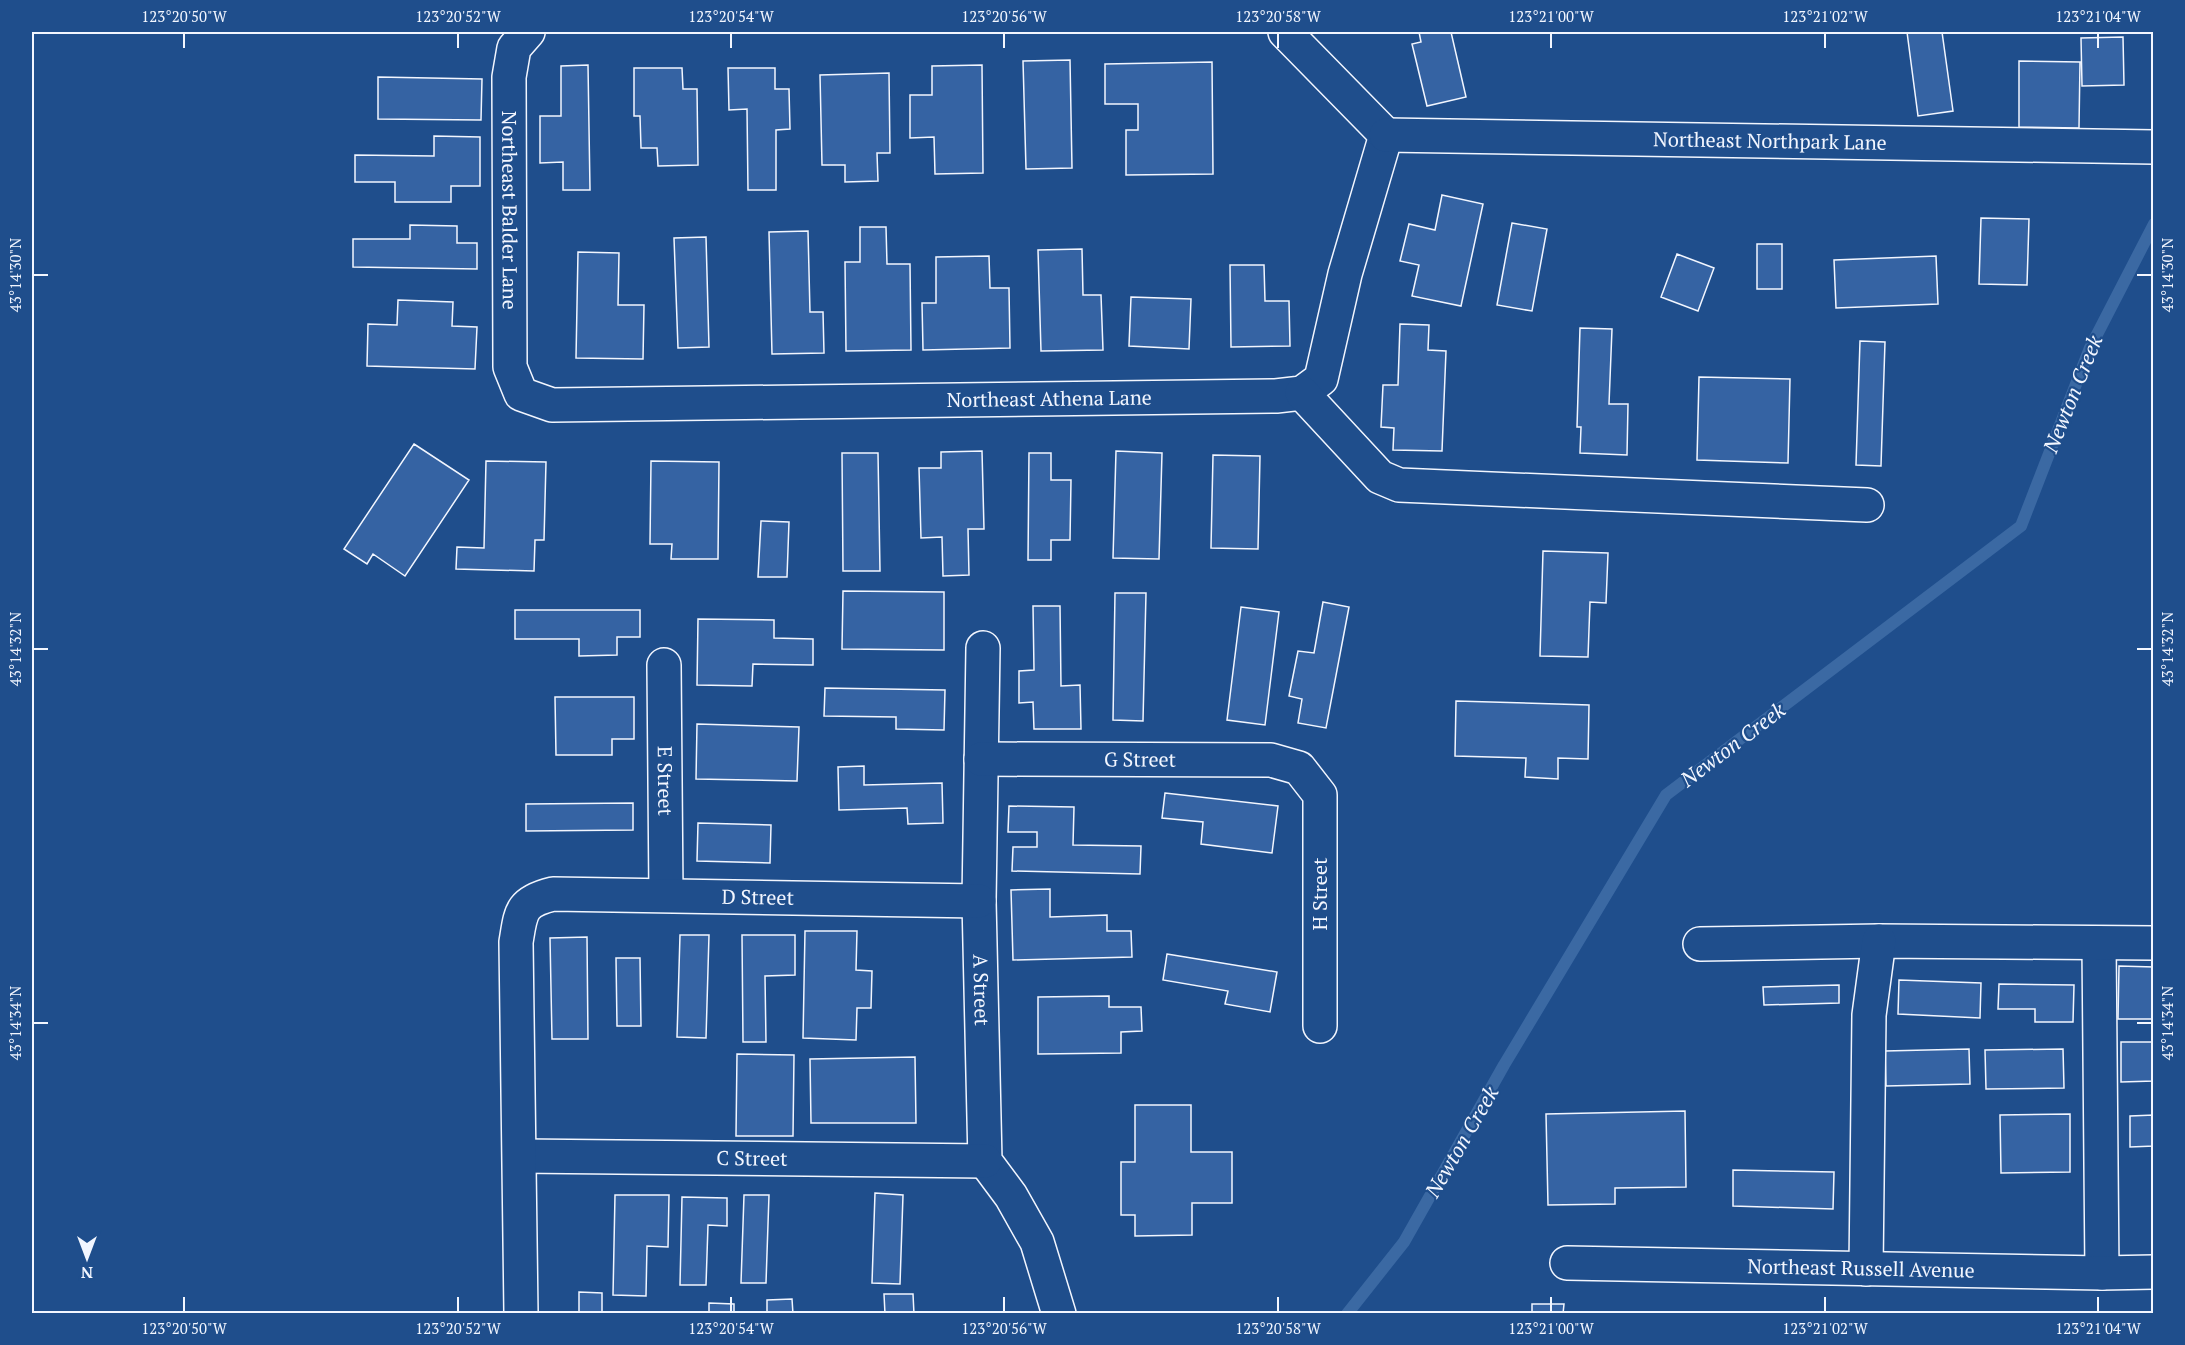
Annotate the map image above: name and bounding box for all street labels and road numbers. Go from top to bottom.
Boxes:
street label: Northeast Balder Lane [496,111,524,310]
street label: Northeast Northpark Lane [1653,125,1887,156]
street label: Northeast Athena Lane [946,384,1152,413]
street label: G Street [1104,745,1177,773]
street label: E Street [652,746,679,817]
street label: H Street [1306,857,1333,930]
street label: D Street [721,883,795,911]
street label: A Street [967,954,996,1027]
street label: C Street [716,1144,788,1172]
street label: Northeast Russell Avenue [1747,1252,1975,1284]

